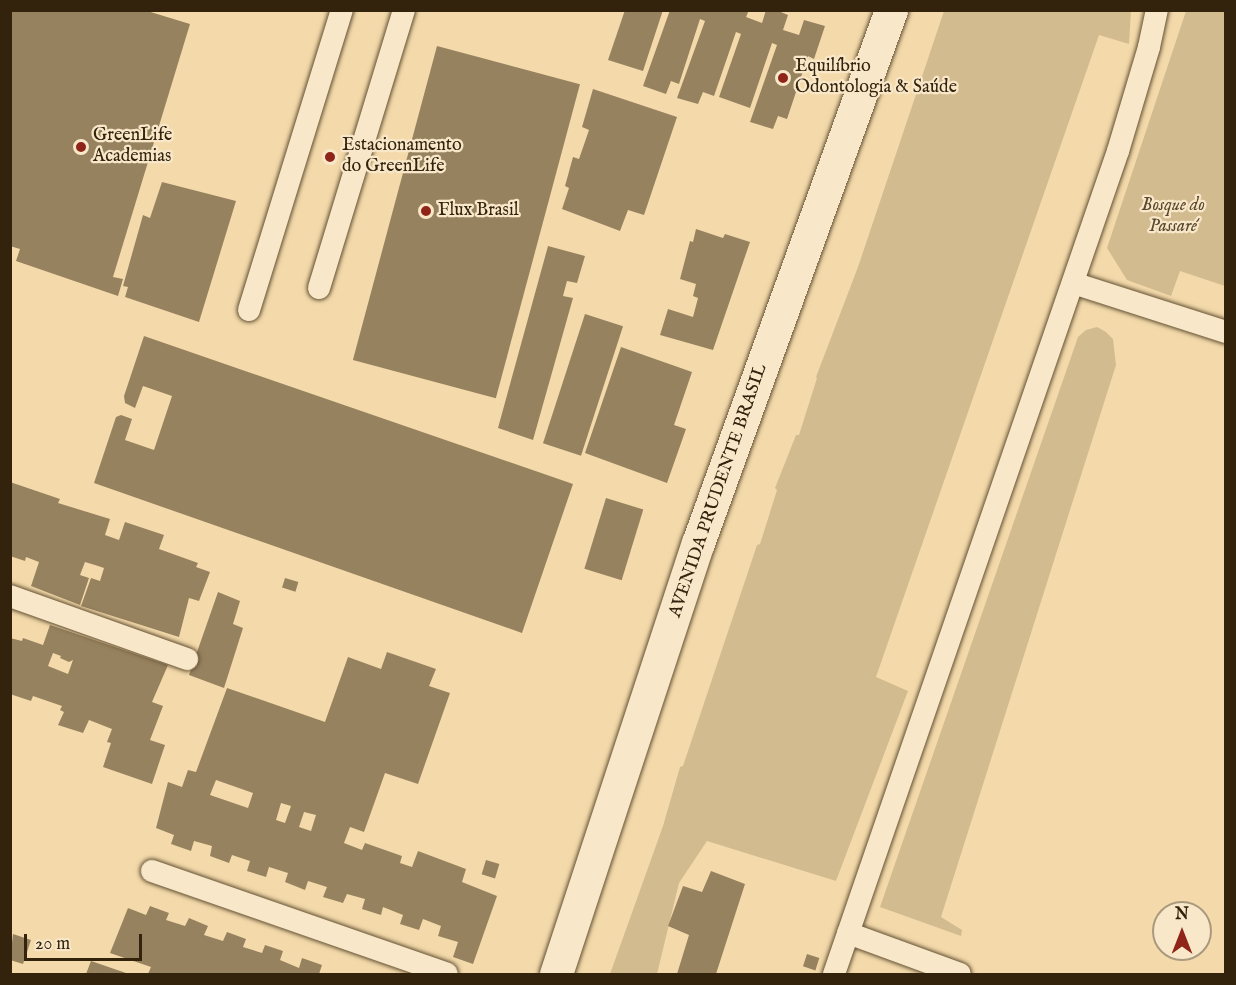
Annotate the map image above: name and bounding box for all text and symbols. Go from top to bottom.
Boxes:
place label: Equilíbrio Odontologia & Saúde [795,57,957,100]
marker: Equilíbrio Odontologia & Saúde [776,71,790,85]
place label: GreenLife Academias [93,126,172,168]
place label: Estacionamento do GreenLife [342,136,462,178]
marker: GreenLife Academias [74,140,88,154]
marker: Estacionamento do GreenLife [323,150,337,164]
park label: Bosque do Passaré [1141,196,1205,238]
place label: Flux Brasil [438,200,519,222]
marker: Flux Brasil [419,204,433,218]
street label: AVENIDA PRUDENTE BRASIL [665,361,773,621]
north arrow [1152,901,1212,961]
text: N [1175,905,1189,925]
scale bar [27,922,146,960]
text: 20 m [35,933,70,956]

